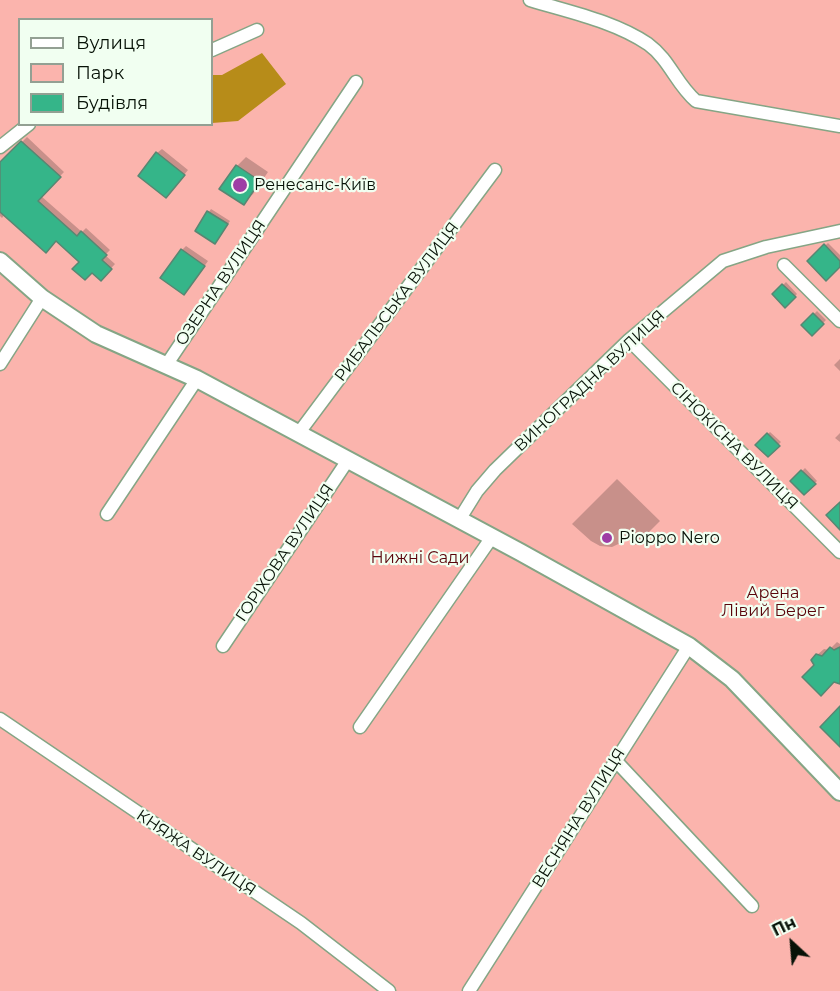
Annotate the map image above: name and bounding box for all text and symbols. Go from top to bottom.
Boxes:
legend [18,18,213,126]
text: Вулиця [76,32,146,54]
text: Парк [76,62,124,84]
text: Будівля [76,92,148,114]
place label: Ренесанс-Київ [254,175,376,195]
marker: Ренесанс-Київ [231,176,249,194]
street label: ОЗЕРНА ВУЛИЦЯ [172,217,270,349]
street label: РИБАЛЬСЬКА ВУЛИЦЯ [331,219,463,385]
street label: ВИНОГРАДНА ВУЛИЦЯ [511,306,669,456]
street label: СІНОКІСНА ВУЛИЦЯ [666,378,802,514]
street label: ГОРІХОВА ВУЛИЦЯ [232,481,338,625]
place label: Pioppo Nero [619,528,720,548]
marker: Pioppo Nero [600,531,614,545]
park label: Нижні Сади [371,548,469,568]
park label: Арена Лівий Берег [722,583,824,621]
street label: ВЕСНЯНА ВУЛИЦЯ [528,745,630,891]
street label: КНЯЖА ВУЛИЦЯ [133,806,259,900]
north arrow [762,913,822,973]
text: Пн [769,913,799,940]

